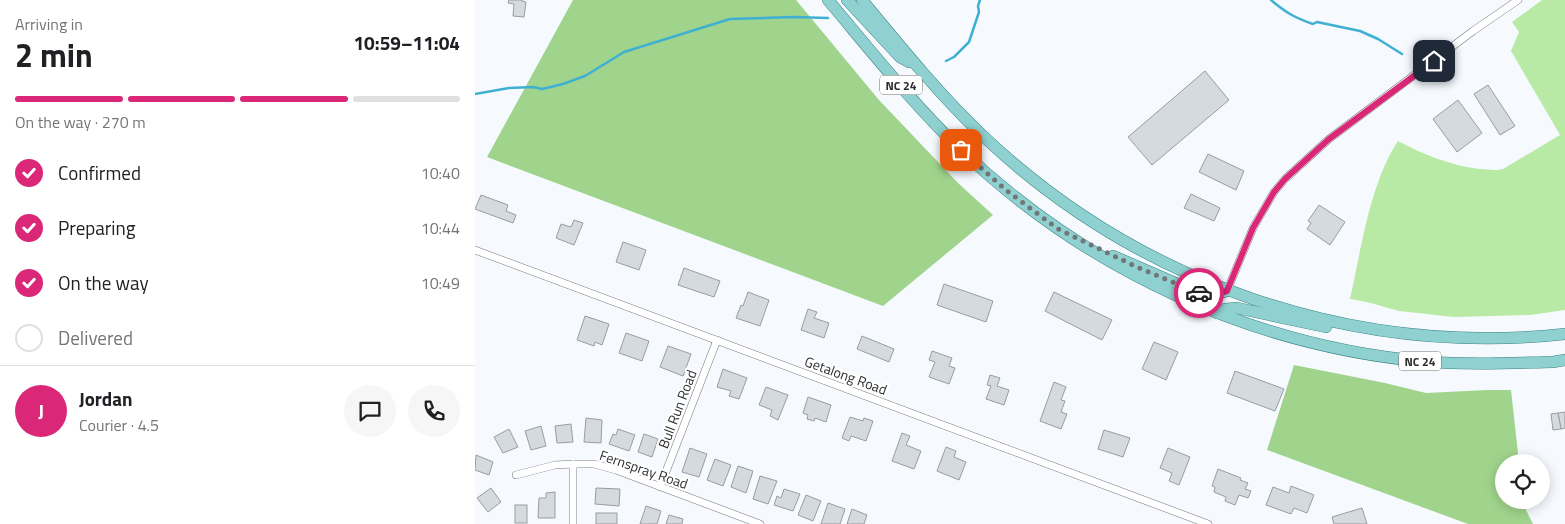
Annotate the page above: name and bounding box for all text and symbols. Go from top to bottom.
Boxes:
text: Arriving in [15,12,83,36]
text: 10:59–11:04 [353,28,460,57]
text: 2 min [15,31,93,79]
pin [1413,40,1455,82]
icon: home [1420,47,1448,75]
road number: NC 24 [880,76,922,94]
text: On the way · 270 m [15,110,146,134]
pin [940,129,982,171]
icon: bag [947,136,975,164]
text: Confirmed [58,158,141,187]
icon: check [15,159,43,187]
text: 10:40 [421,161,460,185]
text: Preparing [58,213,135,242]
icon: check [15,214,43,242]
text: 10:44 [421,216,460,240]
text: On the way [58,268,149,297]
courier [1174,268,1224,318]
icon: check [15,269,43,297]
text: 10:49 [421,271,460,295]
icon: car [1185,279,1213,307]
text: Delivered [58,323,133,352]
street label: Getalong Road [802,350,890,400]
road number: NC 24 [1399,352,1441,371]
street label: Bull Run Road [652,367,702,451]
text: Jordan [79,384,132,413]
button: chat [344,385,396,437]
button: phone [408,385,460,437]
text: J [38,396,44,425]
text: Courier · 4.5 [79,413,159,437]
street label: Fernspray Road [597,444,691,494]
map controls [1495,454,1550,509]
button: locate [1495,454,1550,509]

